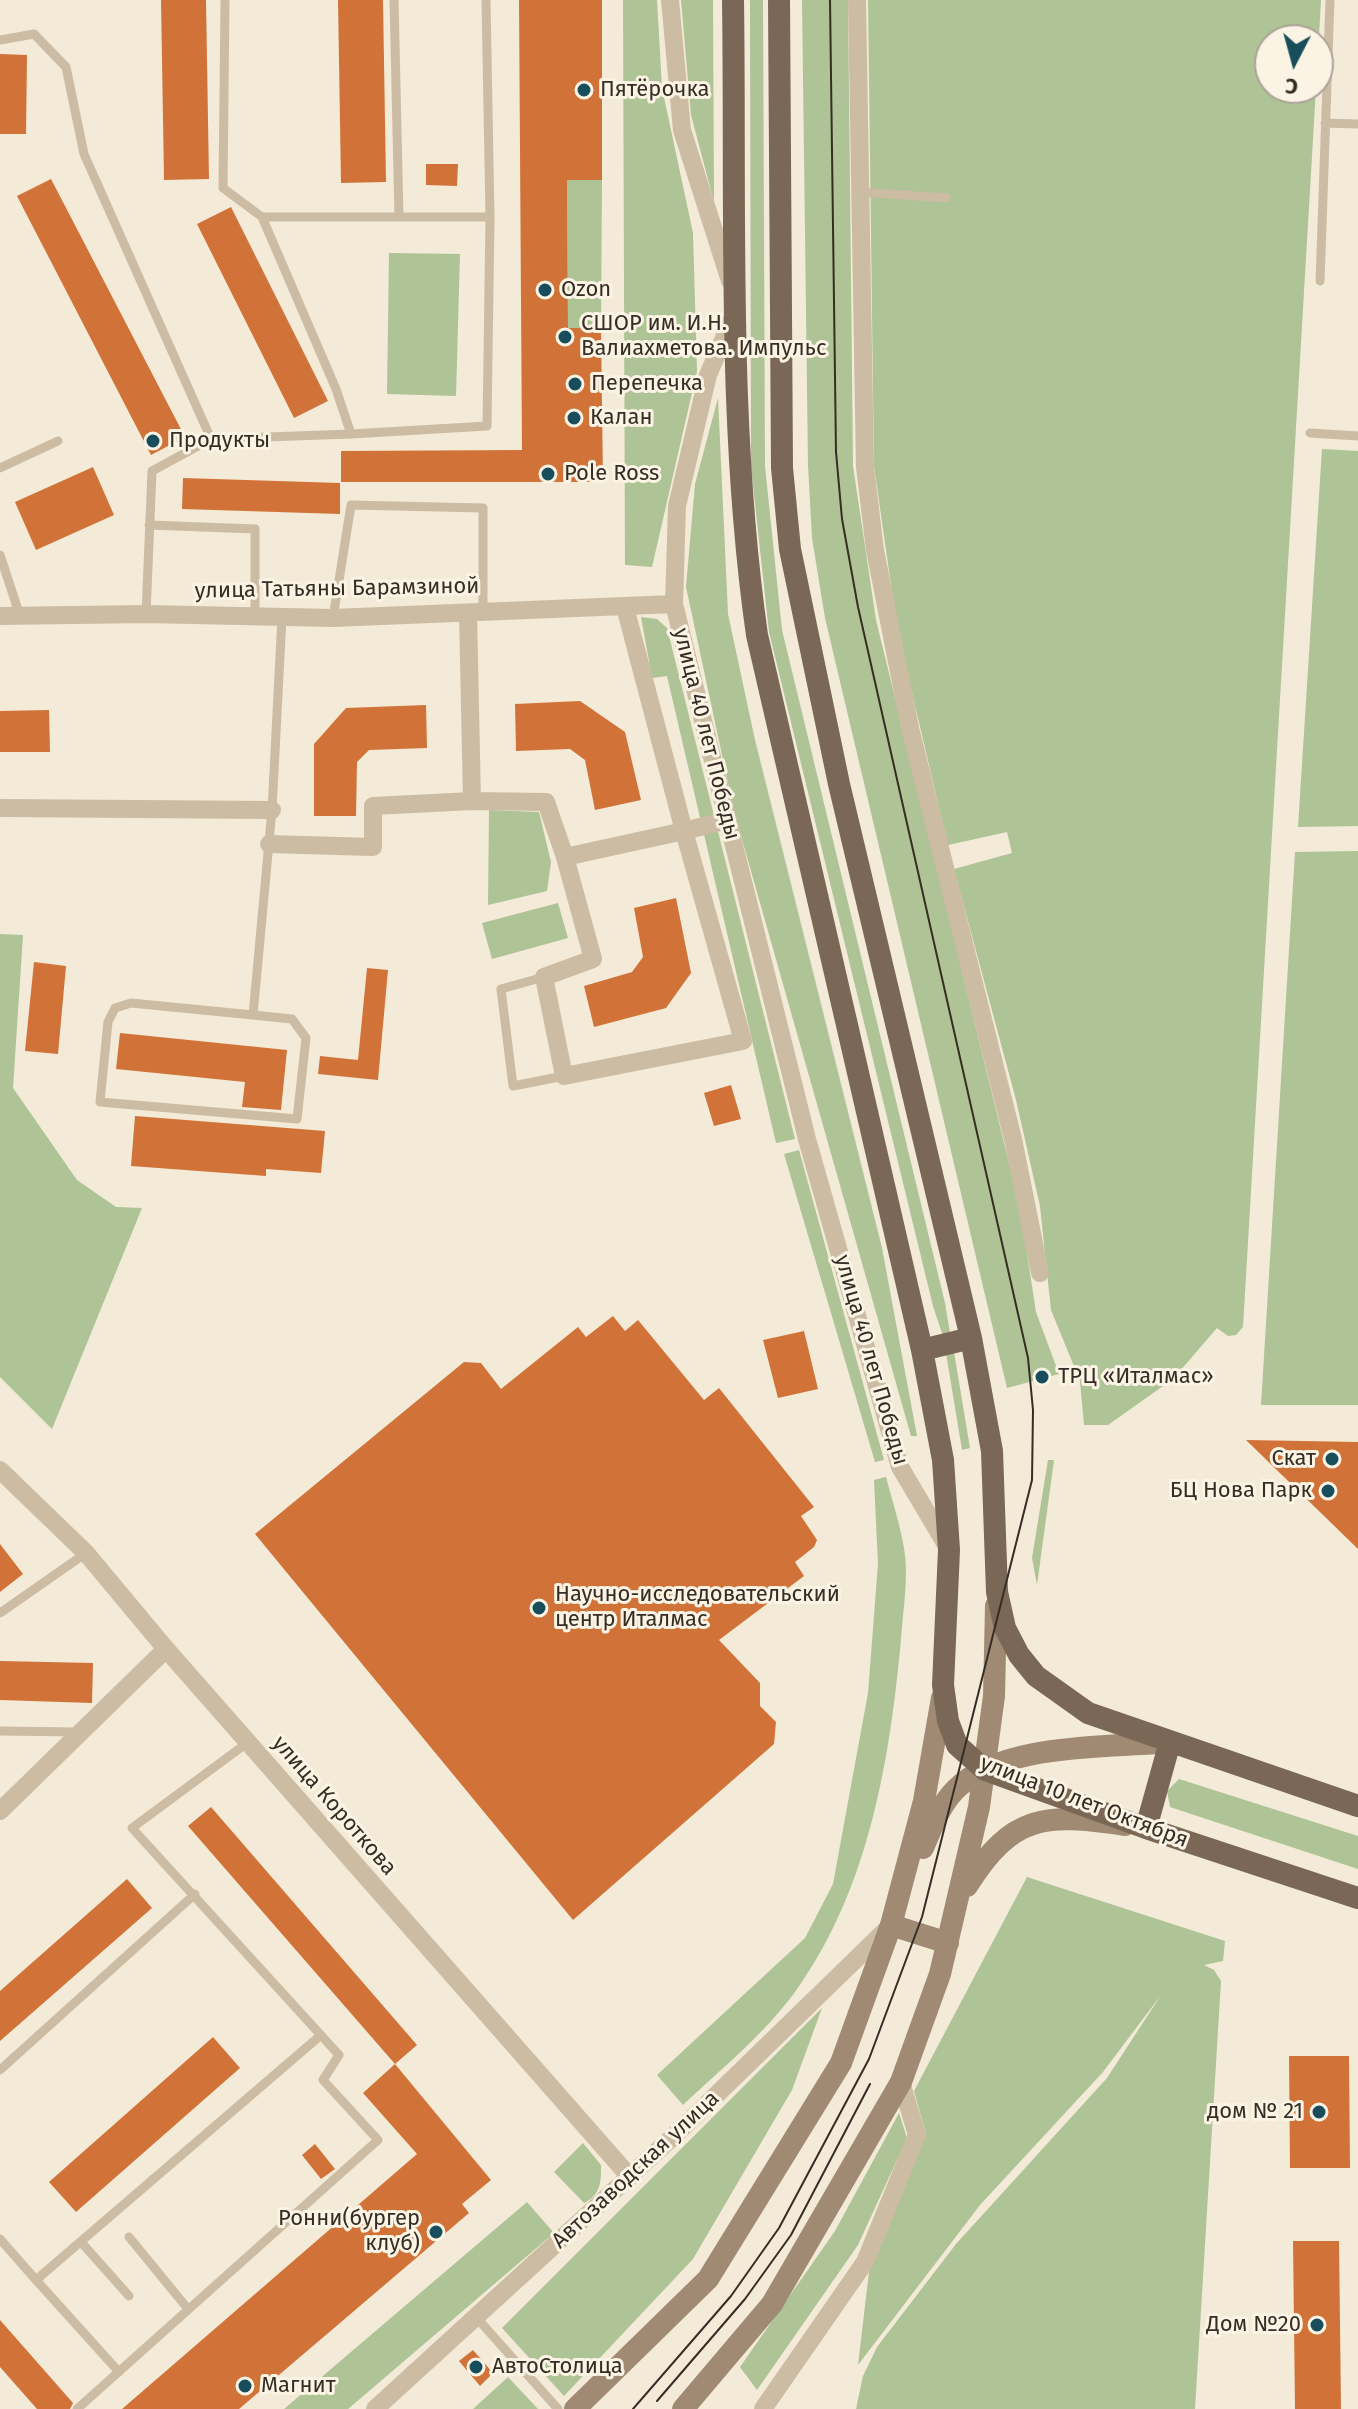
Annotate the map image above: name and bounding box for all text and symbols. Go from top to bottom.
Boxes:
north arrow [1254,24,1334,104]
text: С [1284,72,1299,100]
place label: Пятёрочка [600,77,709,103]
marker: Пятёрочка [575,81,593,99]
place label: Ozon [561,277,611,303]
marker: Ozon [536,281,554,299]
place label: СШОР им. И.Н. Валиахметова. Импульс [581,311,826,362]
marker: СШОР им. И.Н. Валиахметова. Импульс [556,328,574,346]
place label: Перепечка [591,371,703,397]
marker: Перепечка [566,375,584,393]
place label: Калан [590,405,652,431]
marker: Калан [565,409,583,427]
place label: Продукты [169,428,270,454]
marker: Продукты [144,432,162,450]
place label: Pole Ross [564,461,659,487]
marker: Pole Ross [539,465,557,483]
street label: улица Татьяны Барамзиной [194,573,480,605]
street label: улица 40 лет Победы [667,625,745,843]
street label: улица 40 лет Победы [828,1252,914,1468]
place label: ТРЦ «Италмас» [1058,1364,1214,1390]
marker: ТРЦ «Италмас» [1033,1368,1051,1386]
place label: Скат [1271,1446,1316,1472]
marker: Скат [1323,1450,1341,1468]
place label: БЦ Нова Парк [1170,1478,1312,1504]
marker: БЦ Нова Парк [1319,1482,1337,1500]
place label: Научно-исследовательский центр Италмас [555,1582,840,1634]
marker: Научно-исследовательский центр Италмас [530,1599,548,1617]
street label: улица Короткова [266,1731,402,1881]
street label: улица 10 лет Октября [976,1750,1192,1854]
street label: Автозаводская улица [547,2086,725,2254]
place label: дом № 21 [1207,2099,1303,2125]
marker: дом № 21 [1310,2103,1328,2121]
place label: Ронни(бургер клуб) [278,2206,420,2258]
marker: Ронни(бургер клуб) [427,2223,445,2241]
place label: Дом №20 [1206,2312,1301,2338]
marker: Дом №20 [1308,2316,1326,2334]
place label: АвтоСтолица [492,2354,623,2380]
marker: АвтоСтолица [467,2358,485,2376]
place label: Магнит [261,2373,336,2399]
marker: Магнит [236,2377,254,2395]

